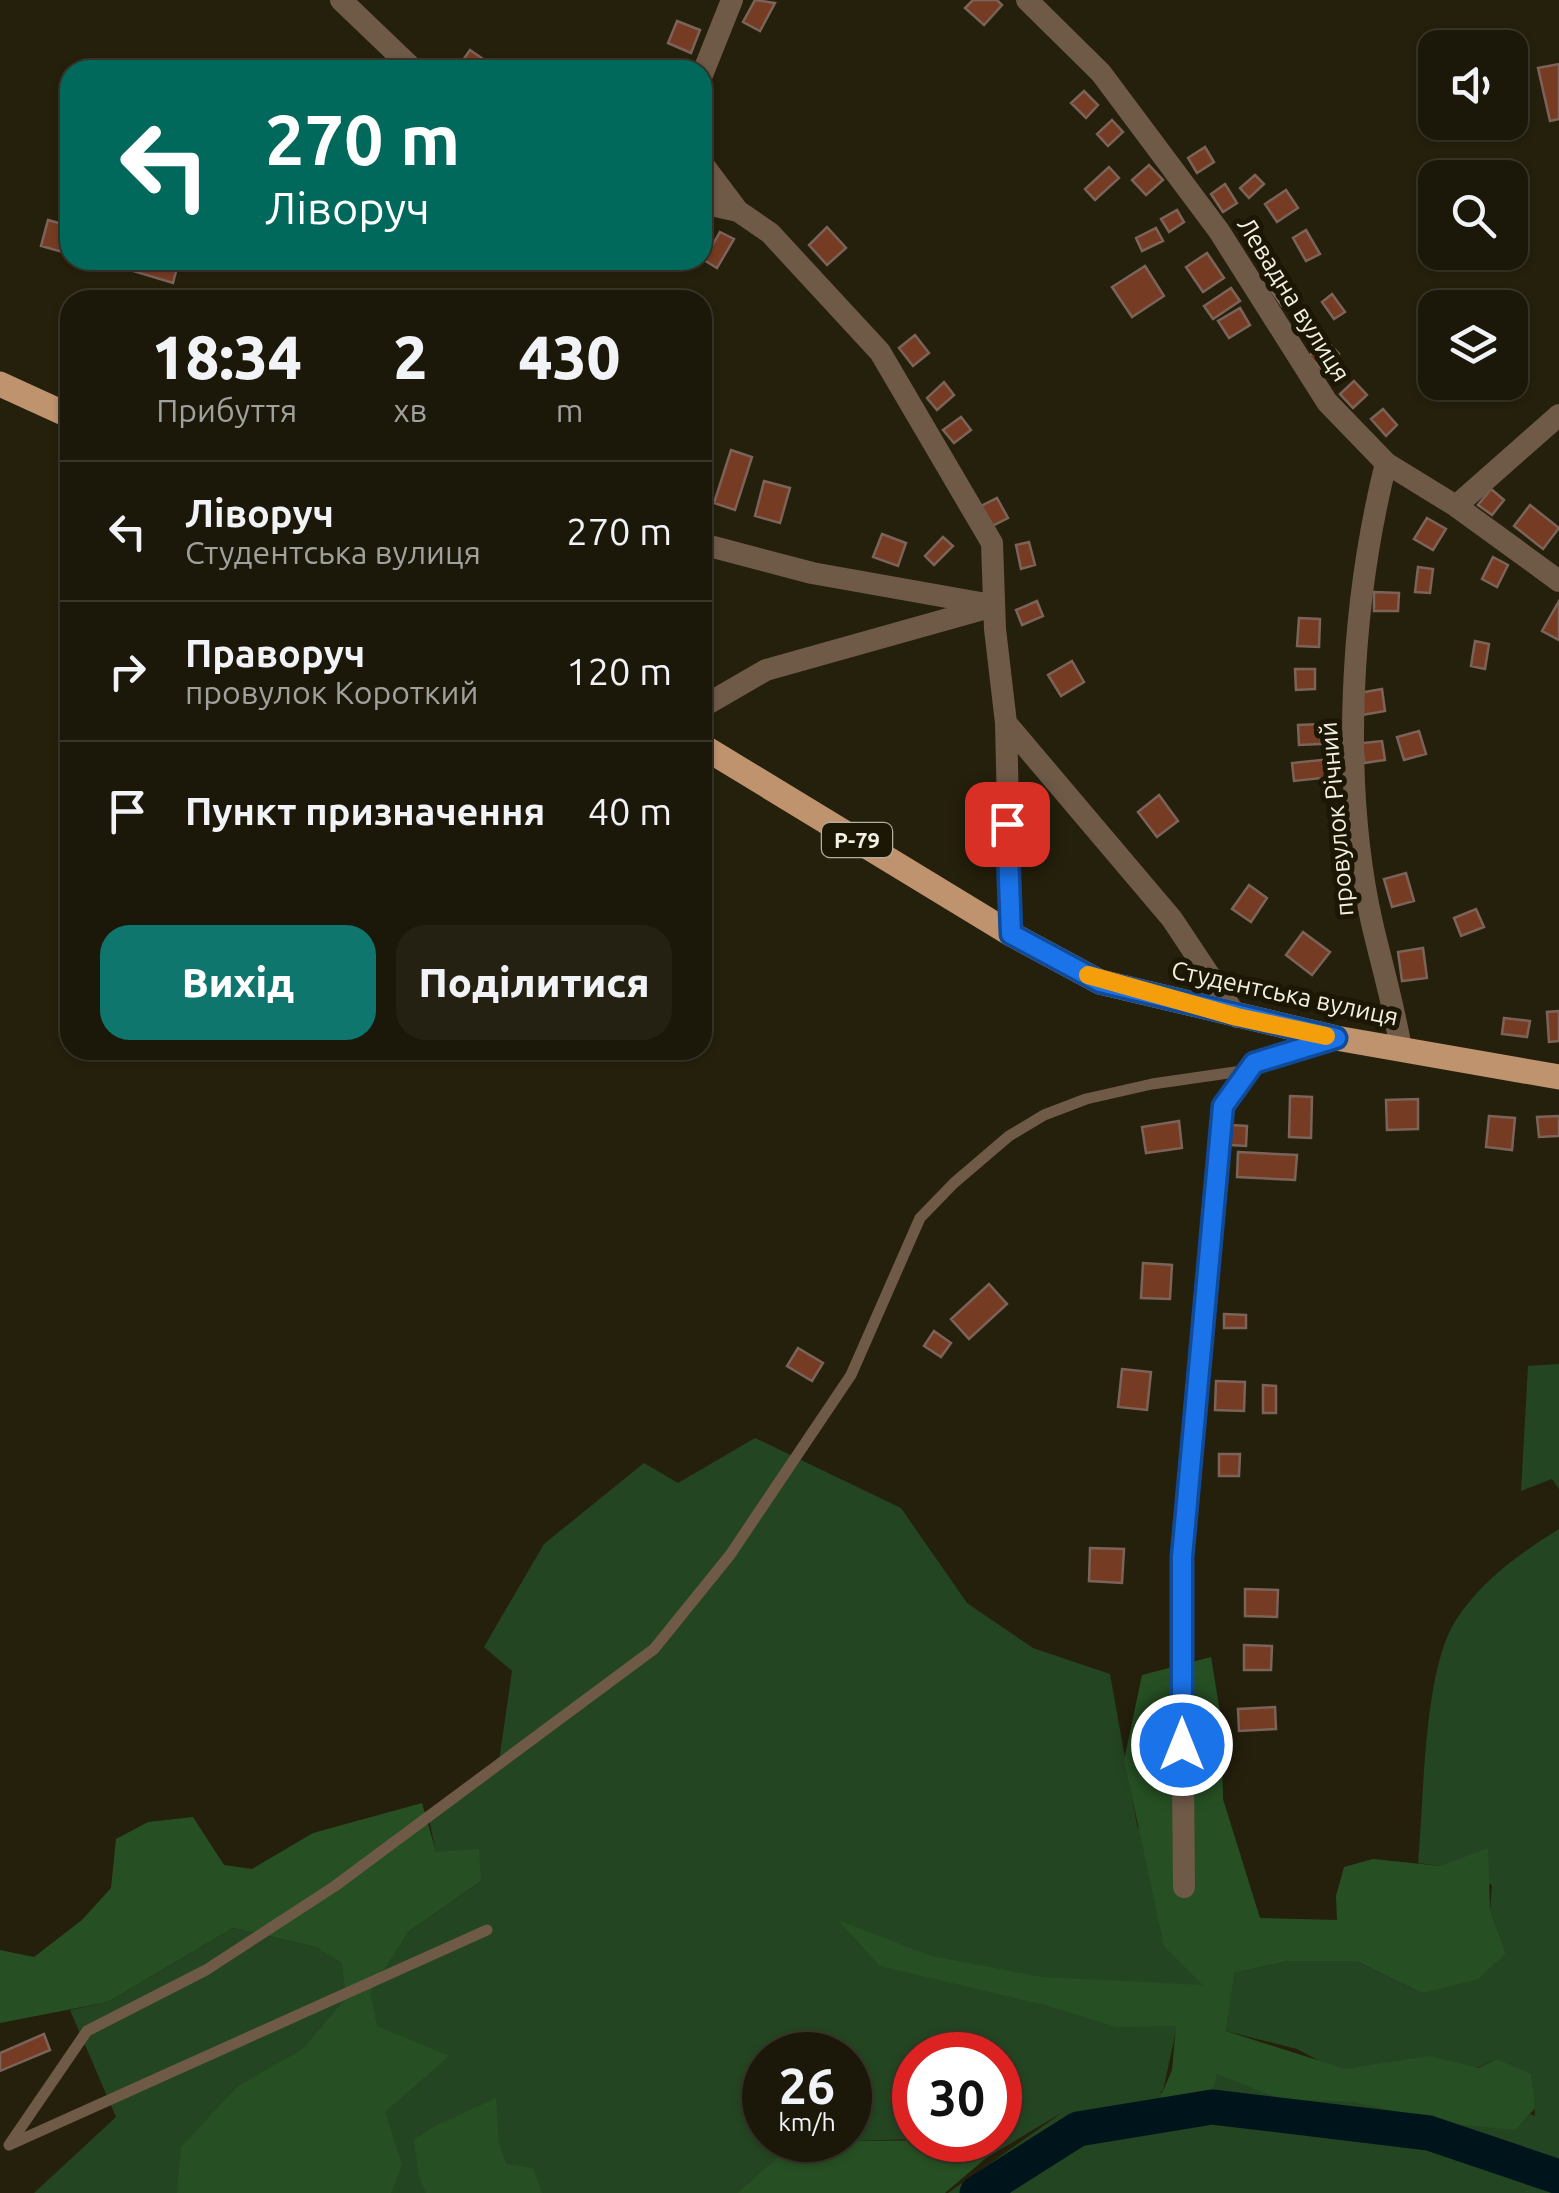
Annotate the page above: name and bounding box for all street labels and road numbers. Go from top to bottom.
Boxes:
street label: Левадна вулиця [1232,212,1356,386]
street label: провулок Річний [1314,721,1358,917]
road number: Р-79 [822,823,892,857]
street label: Студентська вулиця [1169,955,1401,1031]

